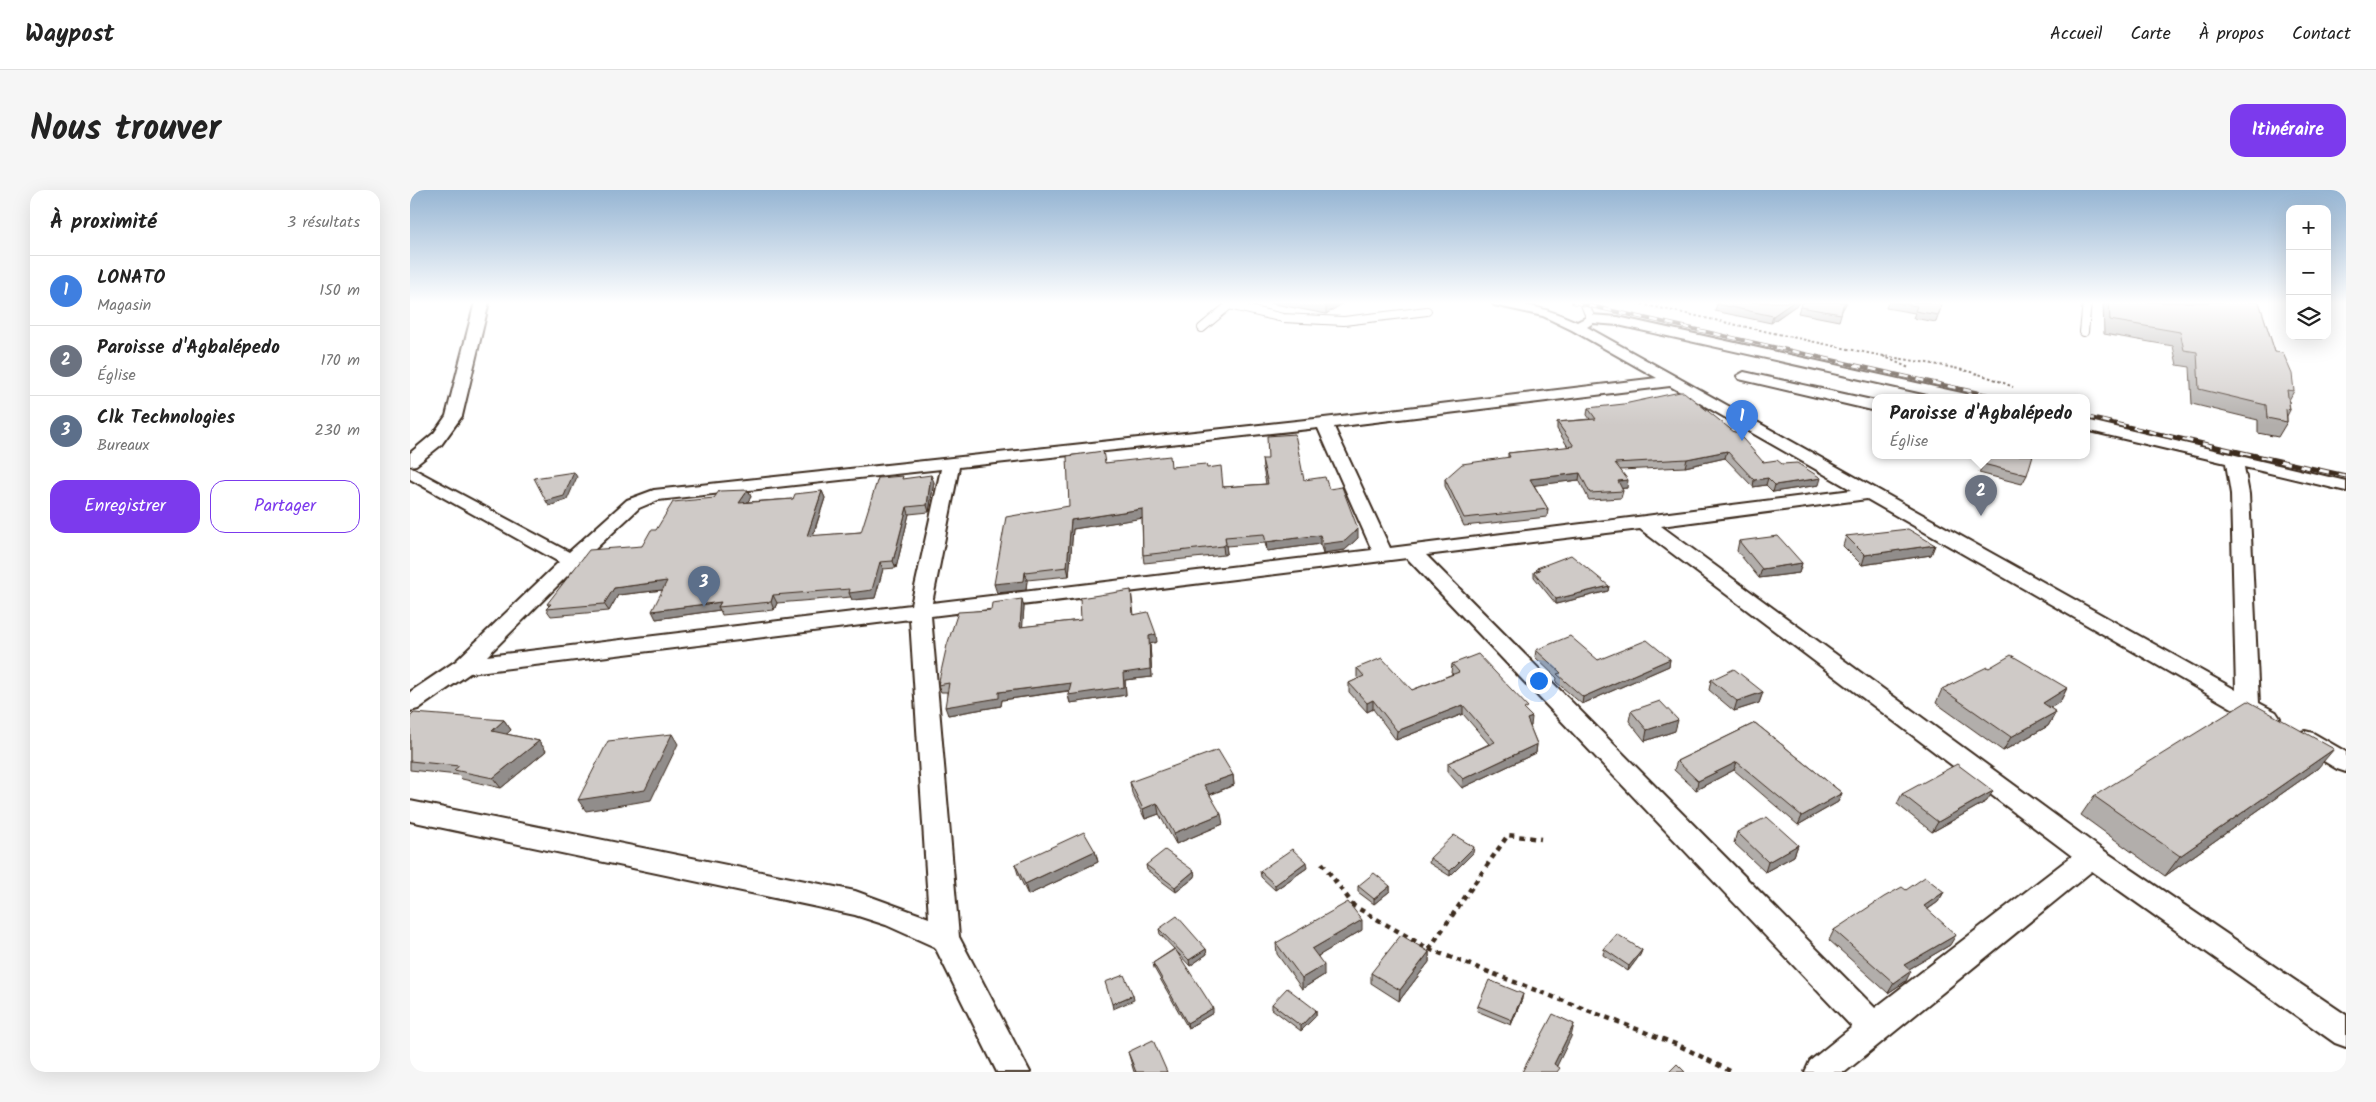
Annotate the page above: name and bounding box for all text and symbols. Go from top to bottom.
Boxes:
text: Waypost [25,15,114,54]
text: Accueil [2050,20,2103,49]
text: Carte [2131,20,2171,49]
text: À propos [2199,20,2264,49]
text: Contact [2292,20,2351,49]
text: Nous trouver [30,102,221,158]
button: Itinéraire [2230,104,2346,157]
map controls [2286,205,2331,340]
button: + [2286,205,2331,250]
text: À proximité [50,206,157,239]
text: 3 résultats [287,210,360,235]
button: − [2286,250,2331,295]
text: LONATO [97,263,165,293]
text: 1 [64,278,68,303]
text: 150 m [319,278,360,303]
text: Magasin [97,293,151,318]
button: layers [2286,295,2331,340]
text: Paroisse d'Agbalépedo [97,333,280,363]
text: 2 [61,348,71,373]
text: 170 m [320,348,360,373]
text: Église [97,363,136,388]
popup [1872,394,2090,459]
text: Paroisse d'Agbalépedo [1889,399,2073,429]
pin: 1 [1726,400,1758,441]
text: Clk Technologies [97,403,235,433]
text: 3 [62,418,70,443]
text: 230 m [314,418,360,443]
text: Église [1889,429,1928,454]
text: Bureaux [97,433,149,458]
pin: 2 [1965,475,1997,516]
button: Enregistrer [50,480,200,533]
button: Partager [210,480,360,533]
pin: 3 [688,566,720,607]
your location [1526,668,1552,694]

